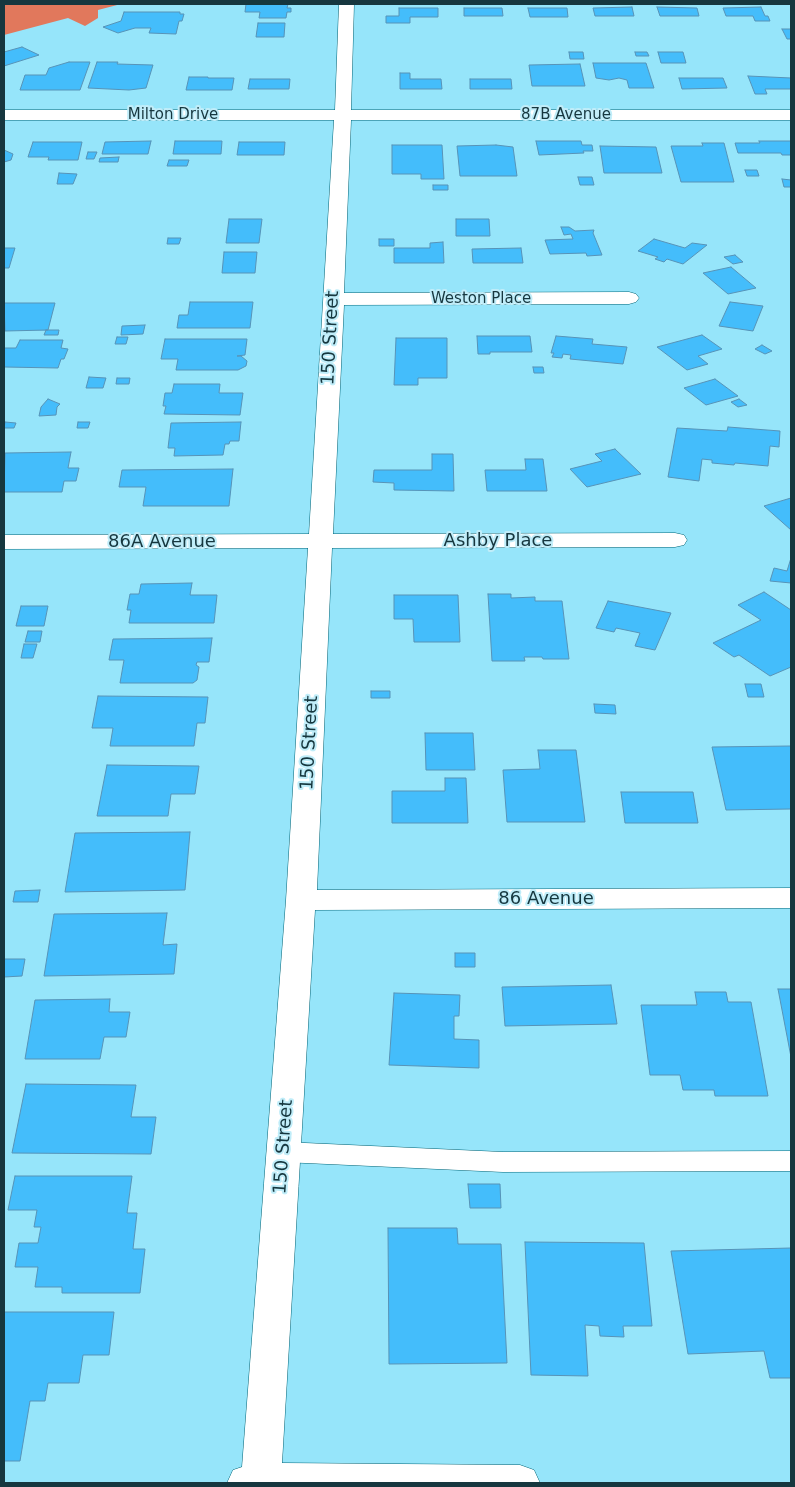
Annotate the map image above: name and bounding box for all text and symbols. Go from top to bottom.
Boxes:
street label: Milton Drive [128,106,218,124]
street label: 87B Avenue [521,106,611,124]
street label: 150 Street [318,290,344,386]
street label: Weston Place [431,290,531,308]
street label: Ashby Place [444,530,552,552]
street label: 86A Avenue [108,531,216,553]
street label: 150 Street [297,695,323,791]
street label: 86 Avenue [498,888,594,910]
street label: 150 Street [270,1099,298,1195]

